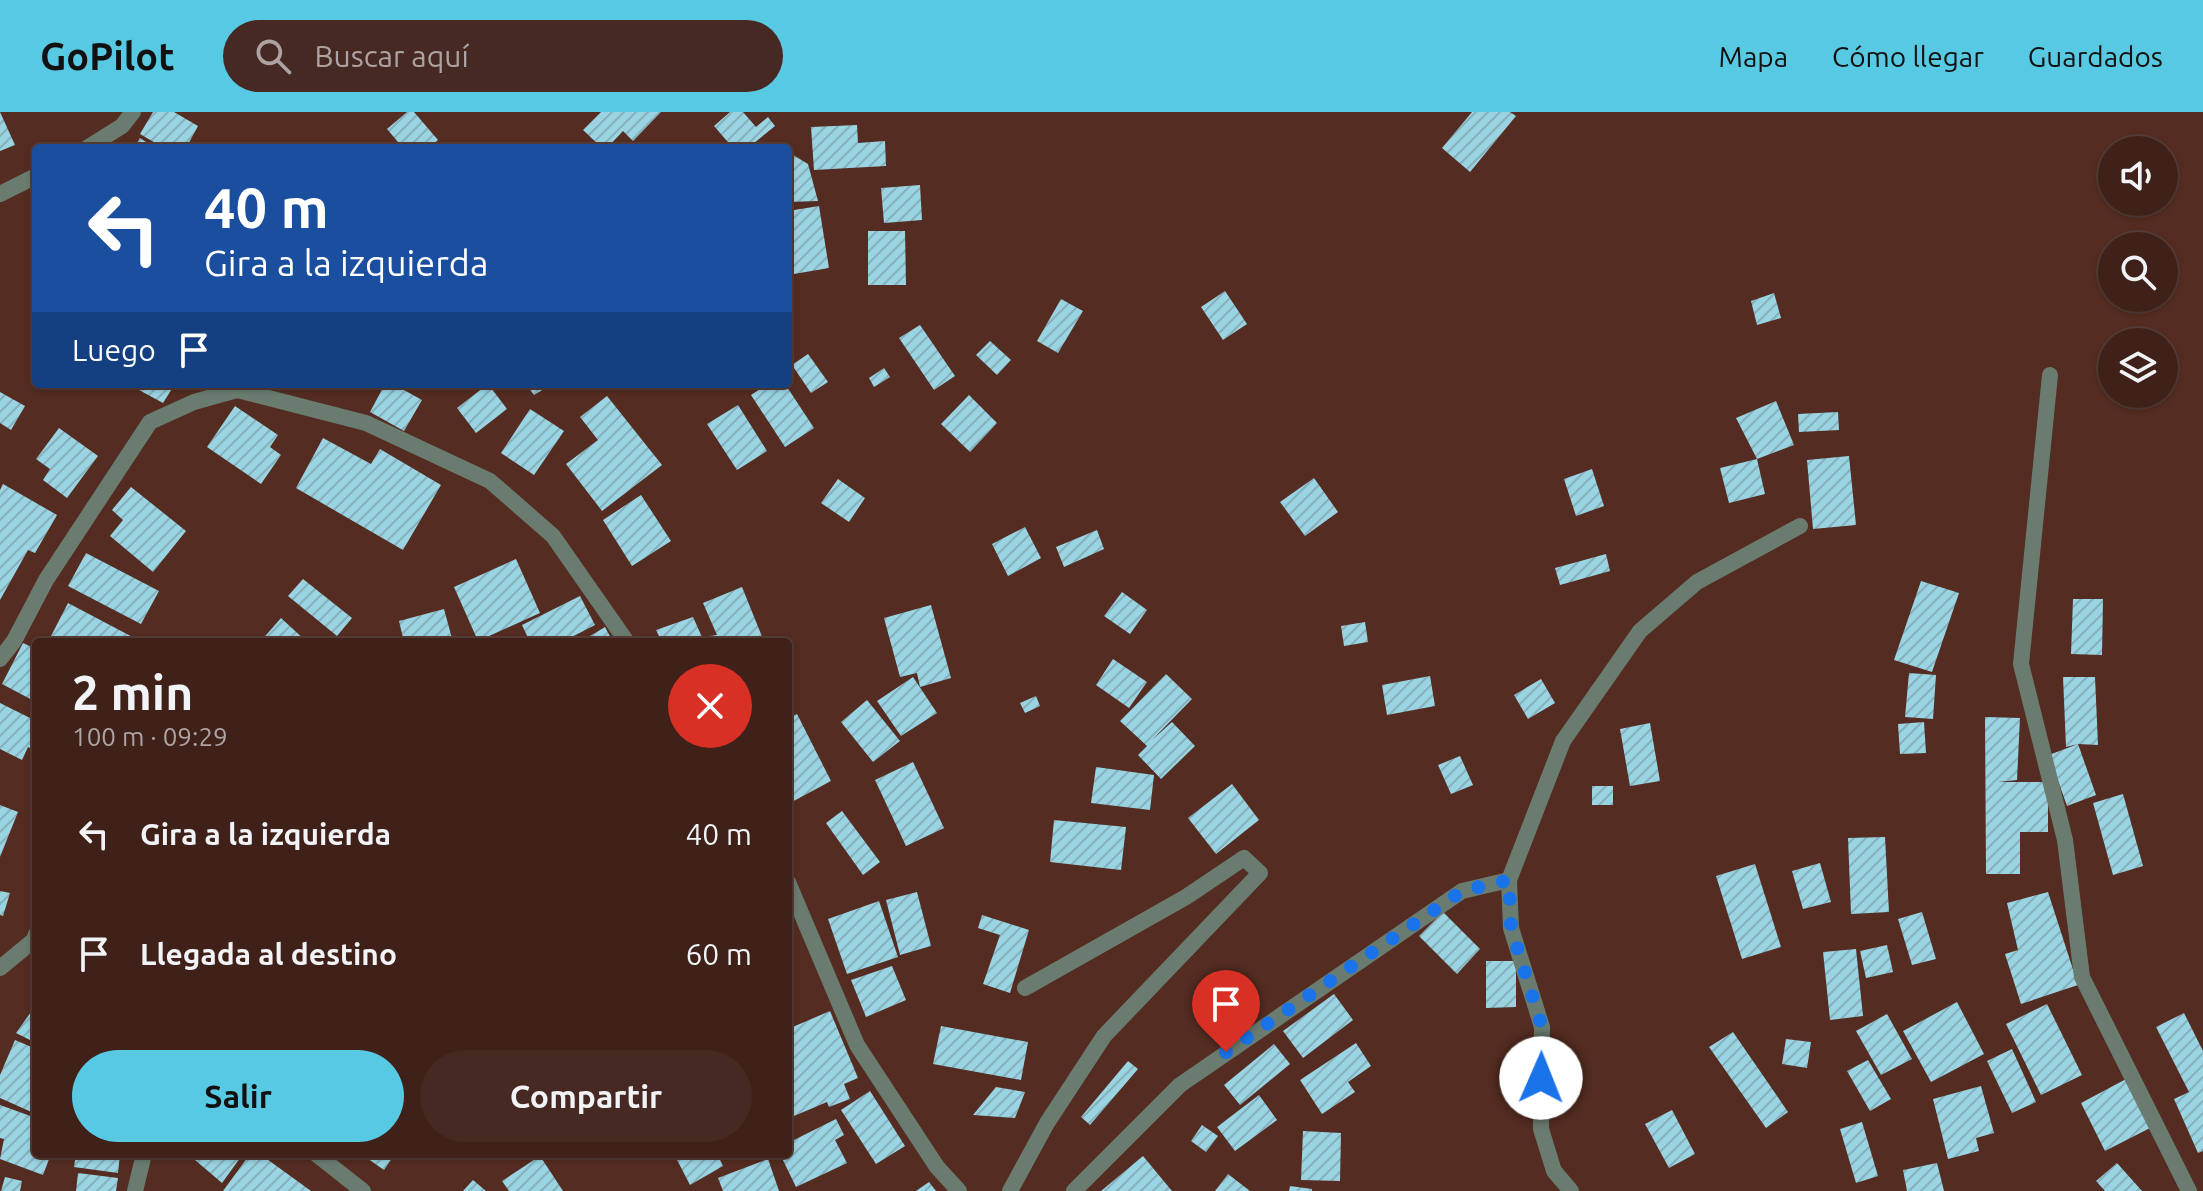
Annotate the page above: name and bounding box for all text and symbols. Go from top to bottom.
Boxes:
search box [223,20,783,92]
icon: search [251,34,295,78]
text: GoPilot [40,35,175,77]
text: Buscar aquí [315,39,469,73]
text: Mapa [1719,41,1788,72]
text: Cómo llegar [1832,41,1984,72]
text: Guardados [2028,41,2163,72]
map controls [2098,136,2178,408]
button: sound [2098,136,2178,216]
icon: left [72,176,176,280]
text: 40 m [204,176,329,239]
button: search [2098,232,2178,312]
text: Gira a la izquierda [204,242,488,283]
icon: arrive [172,328,216,372]
button: layers [2098,328,2178,408]
text: Luego [72,333,156,367]
button: close [668,664,752,748]
text: 2 min [72,665,193,719]
text: 100 m · 09:29 [72,722,228,751]
icon: left [72,812,116,856]
text: Gira a la izquierda [140,817,391,851]
text: 40 m [685,817,752,851]
icon: arrive [72,932,116,976]
text: Llegada al destino [140,937,397,971]
text: 60 m [685,937,752,971]
pin [1192,970,1260,1052]
icon: arrive [1204,982,1248,1026]
position arrow [1499,1036,1583,1120]
button: Salir [72,1050,404,1142]
button: Compartir [420,1050,752,1142]

